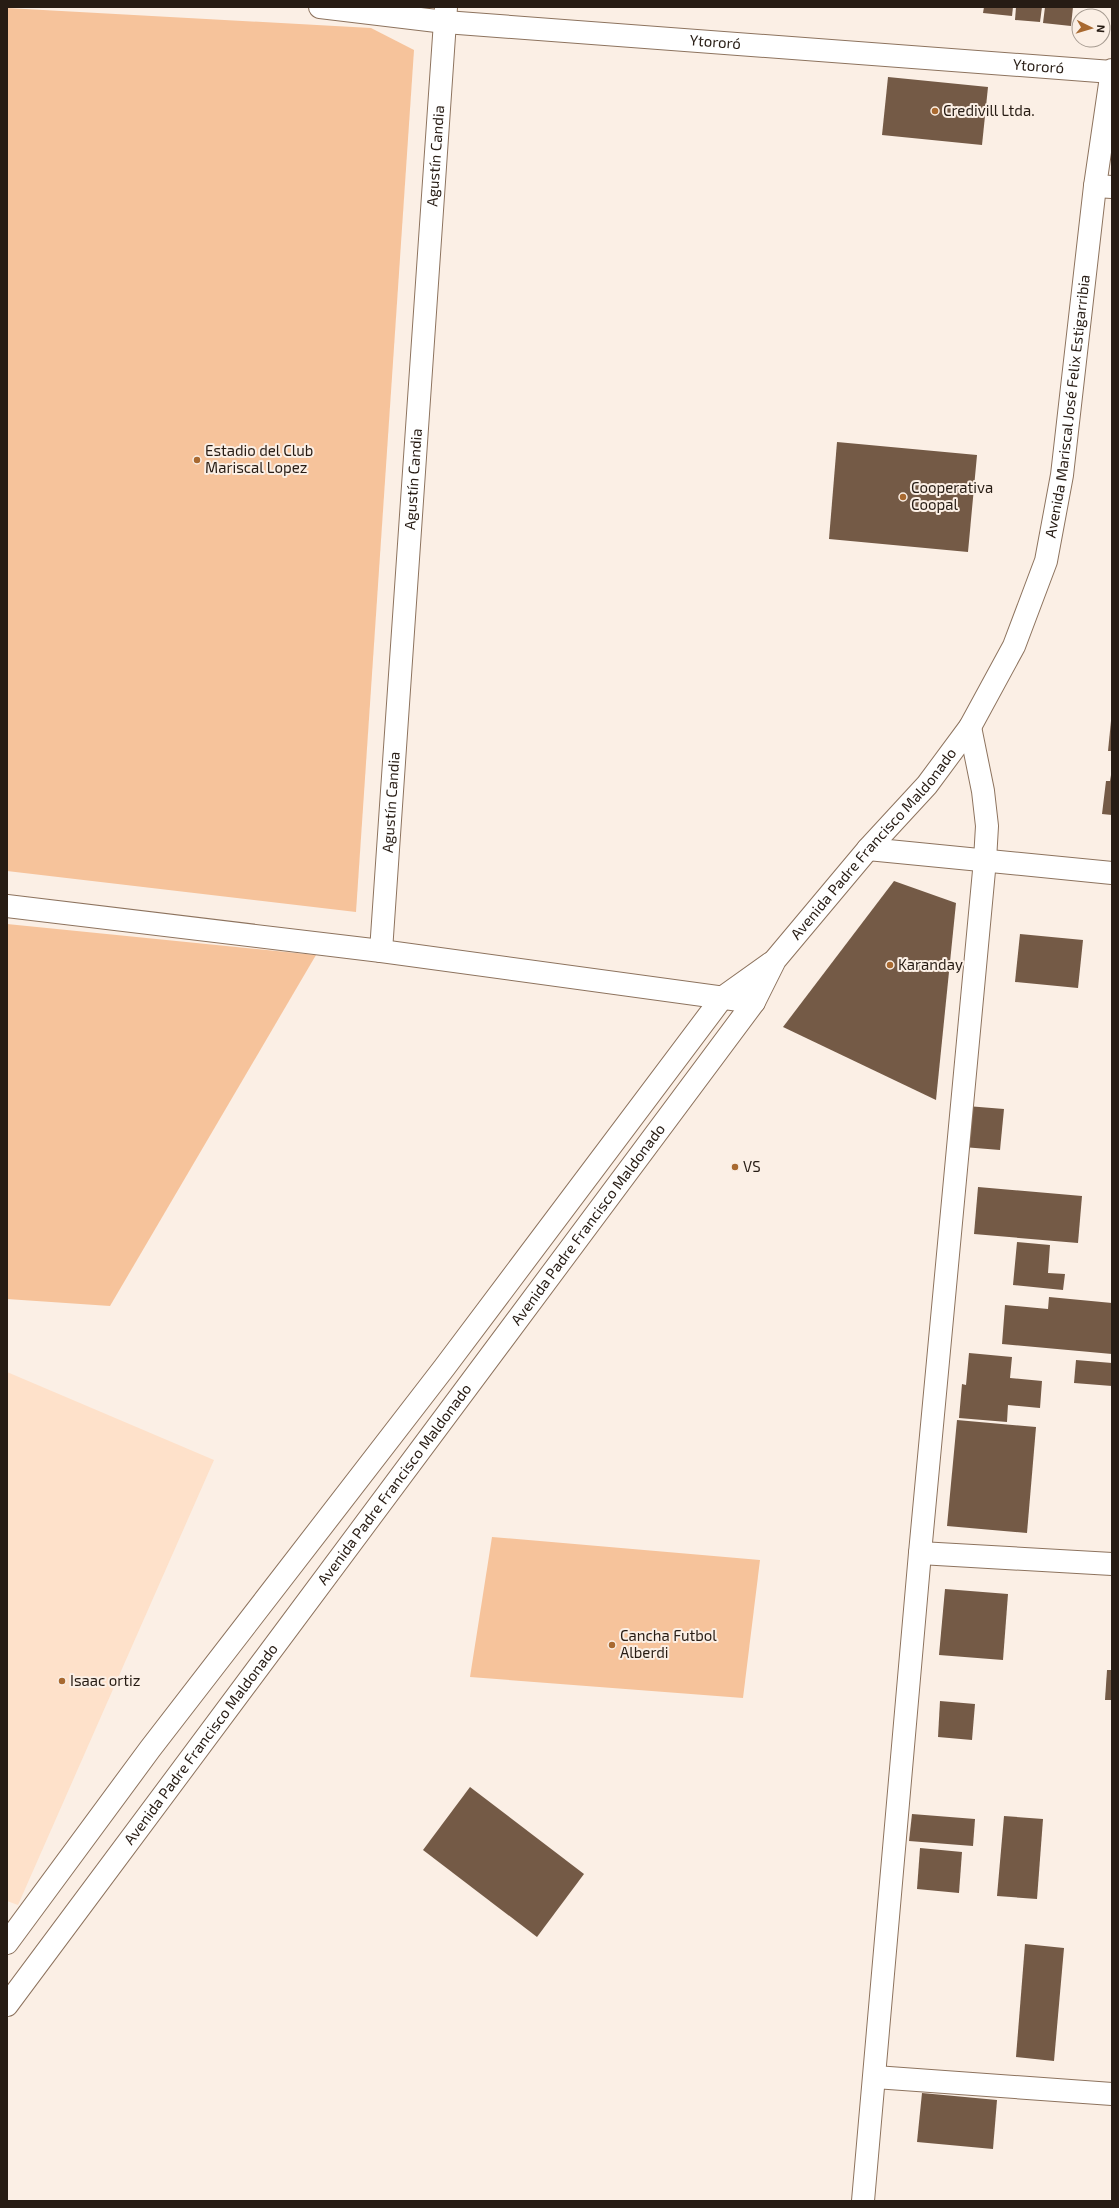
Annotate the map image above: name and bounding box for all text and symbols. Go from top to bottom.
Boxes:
north arrow [1071,8,1111,48]
text: N [1095,24,1108,33]
street label: Ytororó [689,30,742,52]
street label: Ytororó [1012,55,1065,76]
place label: Credivill Ltda. [943,101,1035,119]
street label: Agustín Candia [422,105,447,207]
marker: Credivill Ltda. [930,106,940,116]
street label: Avenida Mariscal José Felix Estigarribia [1040,273,1093,539]
street label: Agustín Candia [400,428,425,530]
place label: Estadio del Club Mariscal Lopez [205,441,313,476]
marker: Estadio del Club Mariscal Lopez [192,455,202,465]
place label: Cooperativa Coopal [911,478,993,513]
marker: Cooperativa Coopal [898,492,908,502]
street label: Avenida Padre Francisco Maldonado [786,744,959,943]
street label: Agustín Candia [378,751,403,854]
place label: Karanday [898,955,963,973]
marker: Karanday [885,960,895,970]
street label: Avenida Padre Francisco Maldonado [507,1120,668,1328]
place label: VS [743,1157,761,1175]
marker: VS [730,1162,740,1172]
street label: Avenida Padre Francisco Maldonado [313,1380,475,1588]
place label: Cancha Futbol Alberdi [620,1626,717,1661]
street label: Avenida Padre Francisco Maldonado [120,1640,281,1848]
marker: Cancha Futbol Alberdi [607,1640,617,1650]
place label: Isaac ortiz [70,1671,140,1689]
marker: Isaac ortiz [57,1676,67,1686]

